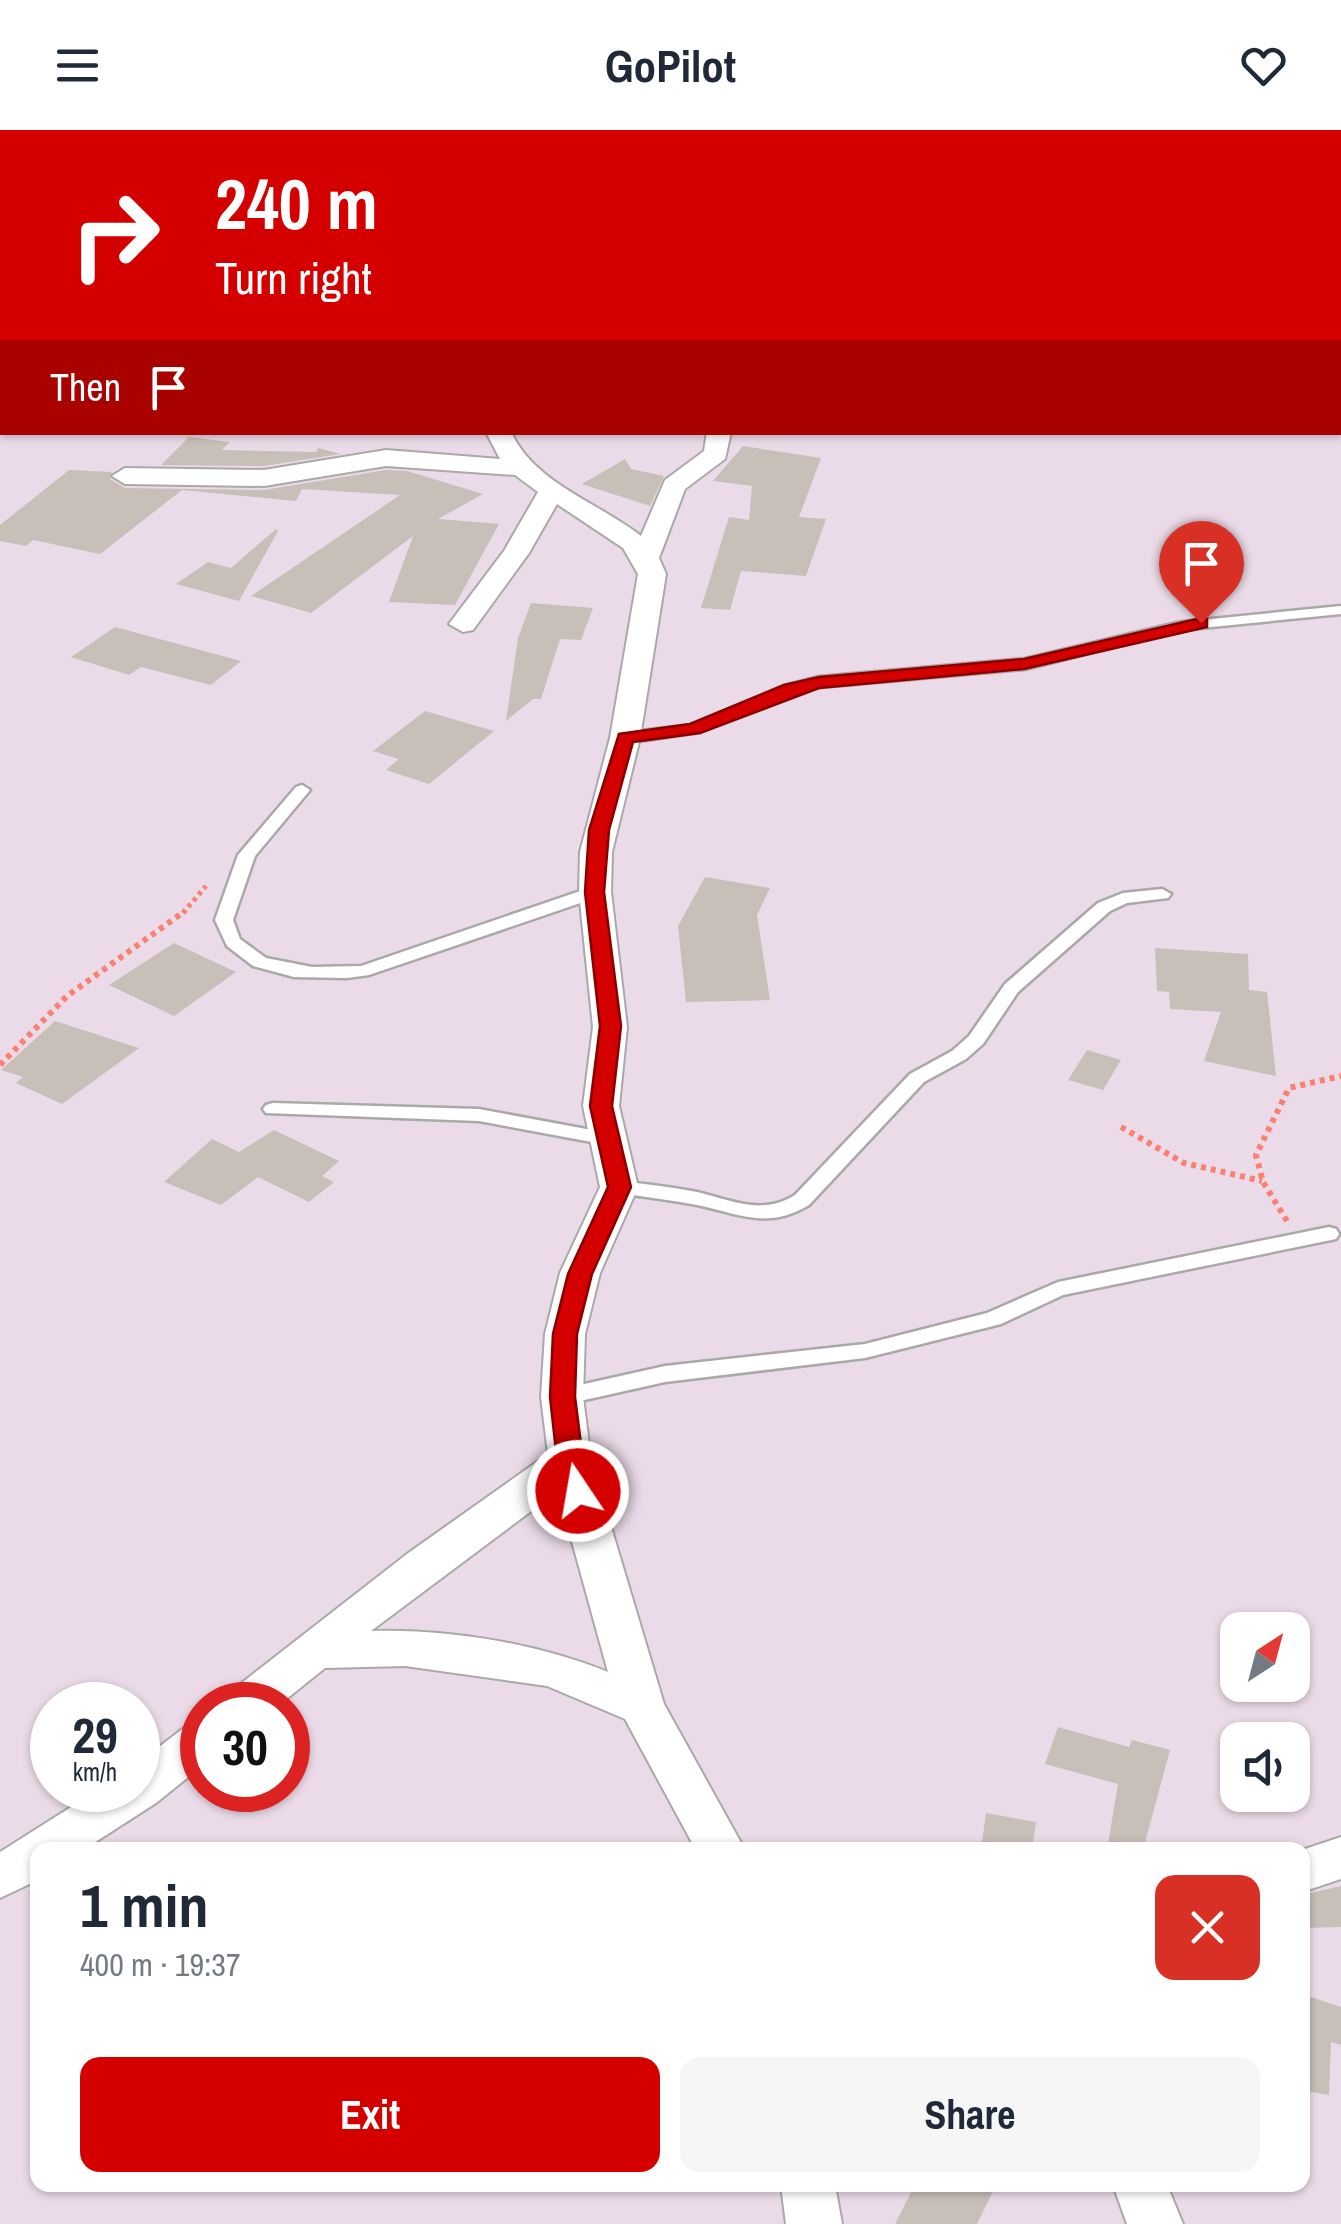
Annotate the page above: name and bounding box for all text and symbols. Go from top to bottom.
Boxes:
text: GoPilot [605,35,736,96]
icon: menu [50,38,105,93]
icon: heart [1236,38,1291,93]
text: 240 m [215,157,378,251]
icon: right [50,170,180,300]
text: Turn right [215,247,372,308]
icon: arrive [141,360,196,415]
text: Then [50,362,121,413]
pin [1159,521,1244,624]
icon: arrive [1174,536,1229,591]
position arrow [526,1439,630,1543]
north arrow [1220,1612,1310,1702]
map controls [1220,1612,1310,1812]
speed limit sign: 30 [180,1682,310,1812]
text: 29 [72,1701,118,1769]
button: sound [1220,1722,1310,1812]
text: km/h [73,1755,117,1789]
text: 1 min [80,1865,209,1946]
button: close [1155,1875,1260,1980]
text: 400 m · 19:37 [80,1943,240,1986]
button: Exit [80,2057,660,2172]
button: Share [680,2057,1260,2172]

